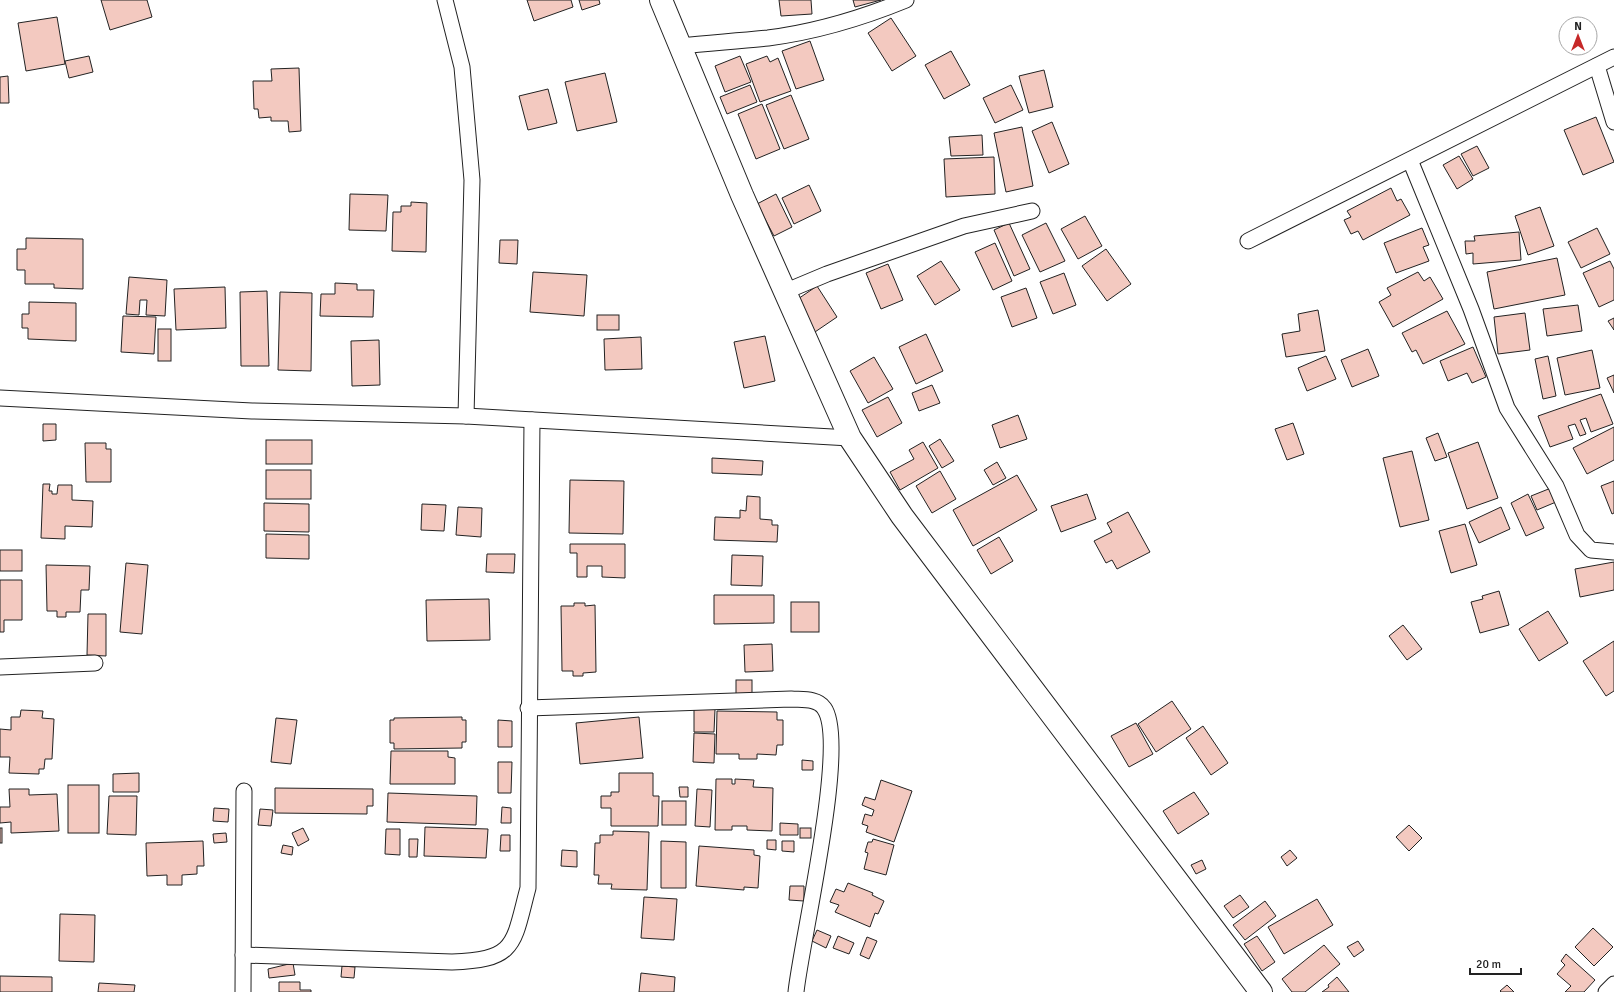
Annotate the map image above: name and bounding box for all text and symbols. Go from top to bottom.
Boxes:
north arrow [1558,16,1598,56]
text: N [1574,20,1582,33]
scale bar [1470,950,1521,976]
text: 20 m [1476,957,1501,972]

